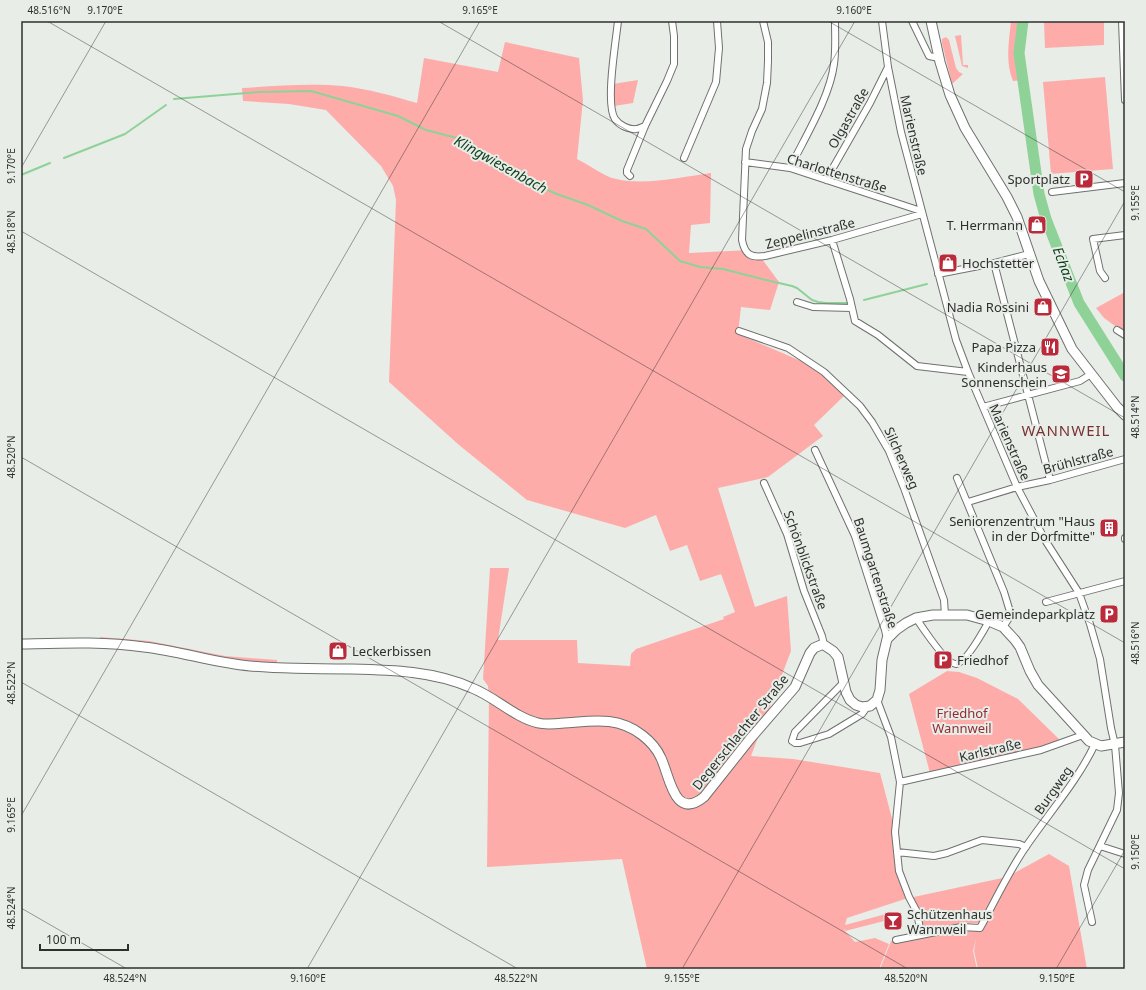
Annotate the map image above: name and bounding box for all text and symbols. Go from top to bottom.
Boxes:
text: 48.516°N [27,3,71,17]
text: 9.170°E [87,3,123,17]
text: 9.165°E [462,3,498,17]
text: 9.160°E [836,3,872,17]
street label: Olgastraße [823,84,873,152]
street label: Marienstraße [896,93,932,177]
water label: Klingwiesenbach [451,131,551,197]
text: 9.170°E [4,148,18,184]
street label: Charlottenstraße [785,149,889,197]
parking icon: Sportplatz [1073,168,1095,190]
place label: Sportplatz [1007,170,1070,188]
text: 9.155°E [1128,185,1142,221]
text: 48.518°N [4,210,18,254]
street label: Zeppelinstraße [763,213,857,253]
shop icon: T. Herrmann [1026,214,1048,236]
place label: T. Herrmann [946,216,1023,234]
water label: Echaz [1049,244,1080,285]
shop icon: Hochstetter [937,252,959,274]
place label: Hochstetter [962,254,1035,272]
shop icon: Nadia Rossini [1032,296,1054,318]
place label: Nadia Rossini [947,298,1029,316]
restaurant icon: Papa Pizza [1039,336,1061,358]
place label: Papa Pizza [971,338,1036,356]
place label: Kinderhaus Sonnenschein [961,358,1047,391]
school or university icon: Kinderhaus Sonnenschein [1050,363,1072,385]
text: 48.514°N [1128,395,1142,439]
street label: Marienstraße [985,401,1035,483]
district label: WANNWEIL [1022,420,1110,440]
street label: Silcherweg [880,424,924,492]
text: 48.520°N [4,435,18,479]
street label: Brühlstraße [1041,442,1115,478]
street label: Schönblickstraße [780,508,832,612]
place label: Seniorenzentrum "Haus in der Dorfmitte" [949,512,1095,545]
street label: Baumgartenstraße [850,515,902,631]
building icon: Seniorenzentrum "Haus in der Dorfmitte" [1098,517,1120,539]
parking icon: Gemeindeparkplatz [1098,603,1120,625]
place label: Gemeindeparkplatz [975,605,1095,623]
text: 48.516°N [1128,621,1142,665]
shop icon: Leckerbissen [327,640,349,662]
place label: Leckerbissen [352,642,431,660]
parking icon: Friedhof [932,649,954,671]
place label: Friedhof [957,651,1010,669]
text: 48.522°N [4,661,18,705]
street label: Degerschlachter Straße [688,671,792,793]
park label: Friedhof Wannweil [932,704,992,737]
street label: Karlstraße [957,734,1023,766]
street label: Burgweg [1030,762,1076,818]
text: 9.165°E [4,797,18,833]
text: 9.150°E [1128,834,1142,870]
text: 48.524°N [4,886,18,930]
place label: Schützenhaus Wannweil [907,905,992,938]
bar icon: Schützenhaus Wannweil [882,910,904,932]
scale bar [40,926,128,952]
text: 100 m [46,931,81,948]
text: 48.524°N [103,971,147,985]
text: 9.160°E [290,971,326,985]
text: 48.522°N [494,971,538,985]
text: 9.155°E [664,971,700,985]
text: 48.520°N [884,971,928,985]
text: 9.150°E [1039,971,1075,985]

